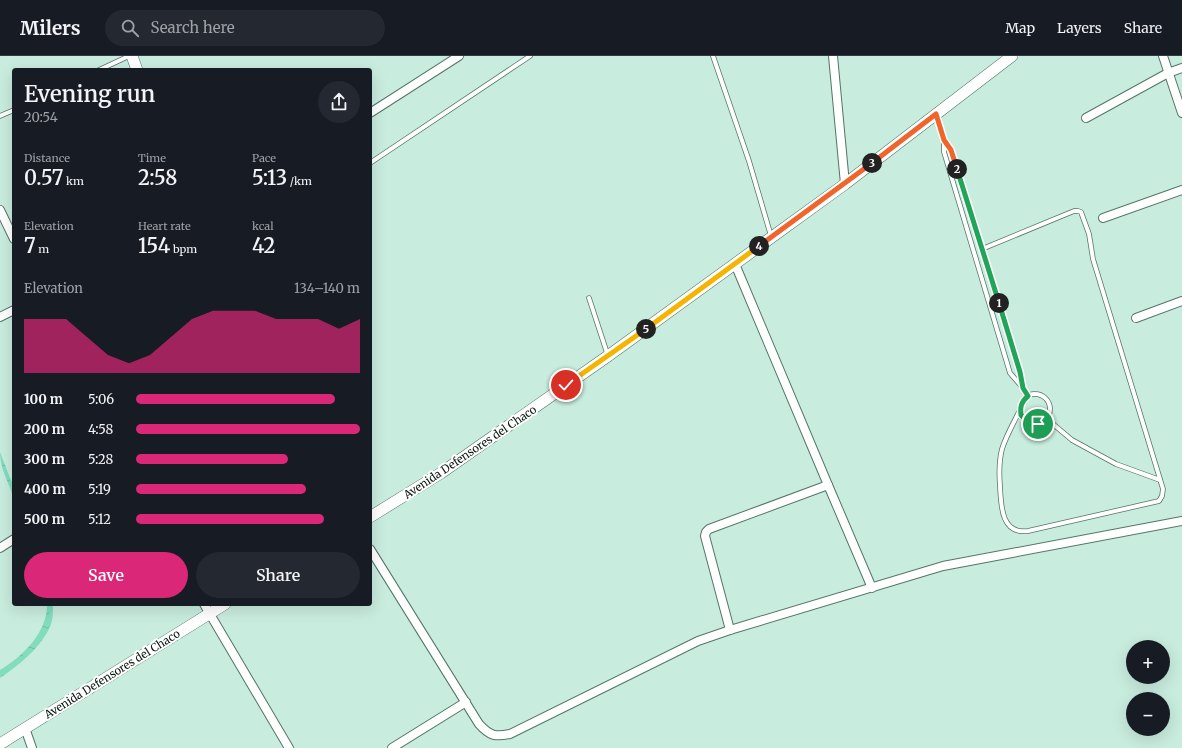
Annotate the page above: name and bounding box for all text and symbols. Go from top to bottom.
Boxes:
search box [105,10,385,46]
text: Milers [20,16,81,40]
icon: search [119,17,141,39]
text: Search here [151,18,235,37]
text: Map [1005,19,1035,37]
text: Layers [1057,19,1102,37]
text: Share [1124,19,1162,37]
text: Evening run [24,80,155,108]
button: share [318,81,360,123]
text: 20:54 [24,109,58,126]
text: Distance [24,151,70,165]
text: Time [138,151,166,165]
text: Pace [252,151,276,165]
pin: 3 [862,153,882,173]
text: 3 [869,156,875,170]
pin: 2 [947,159,967,179]
text: 2 [954,162,960,176]
text: 0.57 [24,165,63,190]
text: 2:58 [138,165,177,190]
text: 5:13 [252,165,287,190]
text: km [63,174,84,188]
text: /km [287,174,312,188]
text: Elevation [24,219,74,233]
text: Heart rate [138,219,191,233]
text: kcal [252,219,274,233]
text: 7 [24,233,36,258]
text: 154 [138,233,170,258]
text: 42 [252,233,275,258]
pin: 4 [749,236,769,256]
text: 4 [756,239,763,253]
text: m [36,242,49,256]
text: bpm [170,242,197,256]
text: Elevation [24,280,83,297]
text: 134–140 m [294,280,360,297]
pin: 1 [989,293,1009,313]
text: 1 [996,296,1002,310]
pin: 5 [636,319,656,339]
text: 5 [643,322,649,336]
pin [549,368,583,402]
icon: check [555,374,577,396]
text: 100 m [24,391,63,408]
text: 5:06 [88,391,114,408]
street label: Avenida Defensores del Chaco [400,402,540,502]
pin [1021,407,1055,441]
icon: arrive [1027,413,1049,435]
text: 200 m [24,421,65,438]
text: 4:58 [88,421,113,438]
text: 300 m [24,451,65,468]
text: 5:28 [88,451,113,468]
text: 400 m [24,481,66,498]
text: 5:19 [88,481,111,498]
text: 500 m [24,511,65,528]
text: 5:12 [88,511,111,528]
button: Save [24,552,188,598]
button: Share [196,552,360,598]
street label: Avenida Defensores del Chaco [41,626,183,722]
map controls [1126,640,1170,736]
button: + [1126,640,1170,684]
button: − [1126,692,1170,736]

